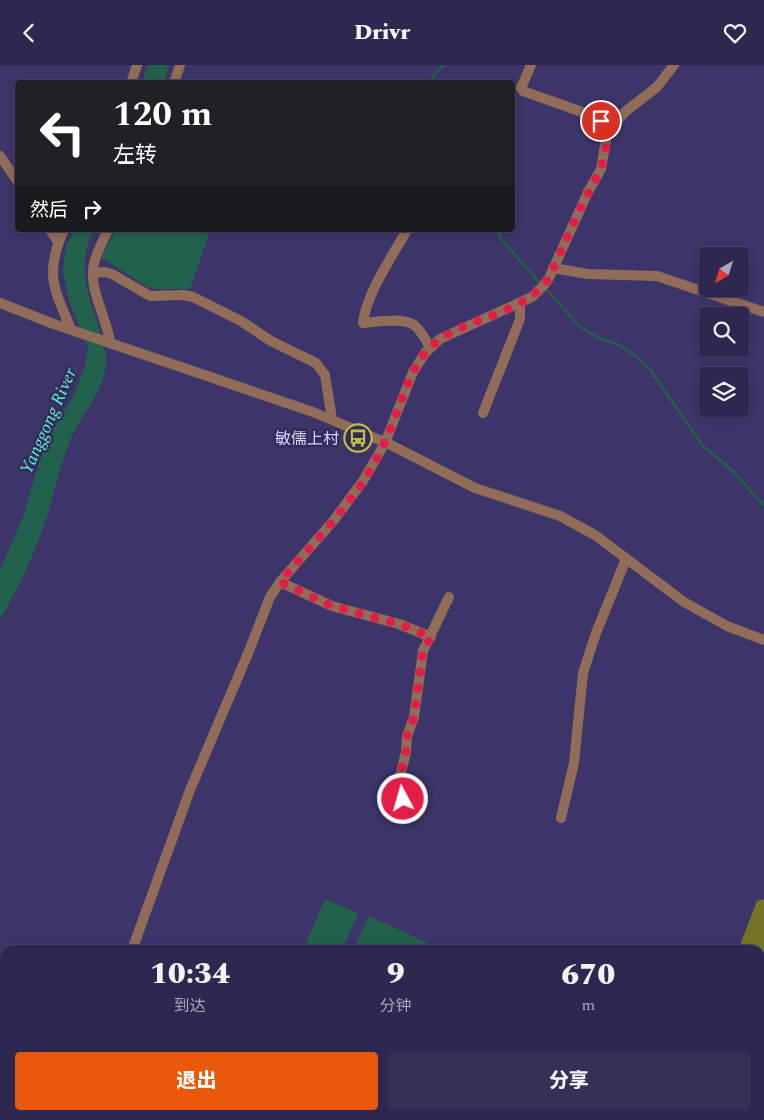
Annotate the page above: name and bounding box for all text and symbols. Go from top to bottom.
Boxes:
text: Drivr [354,16,410,49]
icon: back [15,19,43,47]
icon: heart [721,19,749,47]
text: 120 m [113,88,212,141]
icon: left [30,100,95,165]
pin [580,100,622,142]
icon: arrive [587,107,615,135]
text: 左转 [113,139,157,172]
icon: right [78,195,106,223]
text: 然后 [30,196,68,225]
north arrow [699,247,749,297]
map controls [699,247,749,417]
button: search [699,307,749,357]
water label: Yanggong River [13,363,84,479]
button: layers [699,367,749,417]
bus stop icon: 敏儒上村 [343,423,373,453]
place label: 敏儒上村 [275,427,339,451]
position arrow [376,772,428,824]
text: 10:34 [150,951,230,997]
text: 9 [387,951,405,997]
text: 670 [561,952,615,998]
text: m [581,993,595,1017]
text: 到达 [174,994,206,1018]
text: 分钟 [380,994,412,1018]
button: 退出 [15,1052,378,1110]
button: 分享 [388,1052,750,1110]

